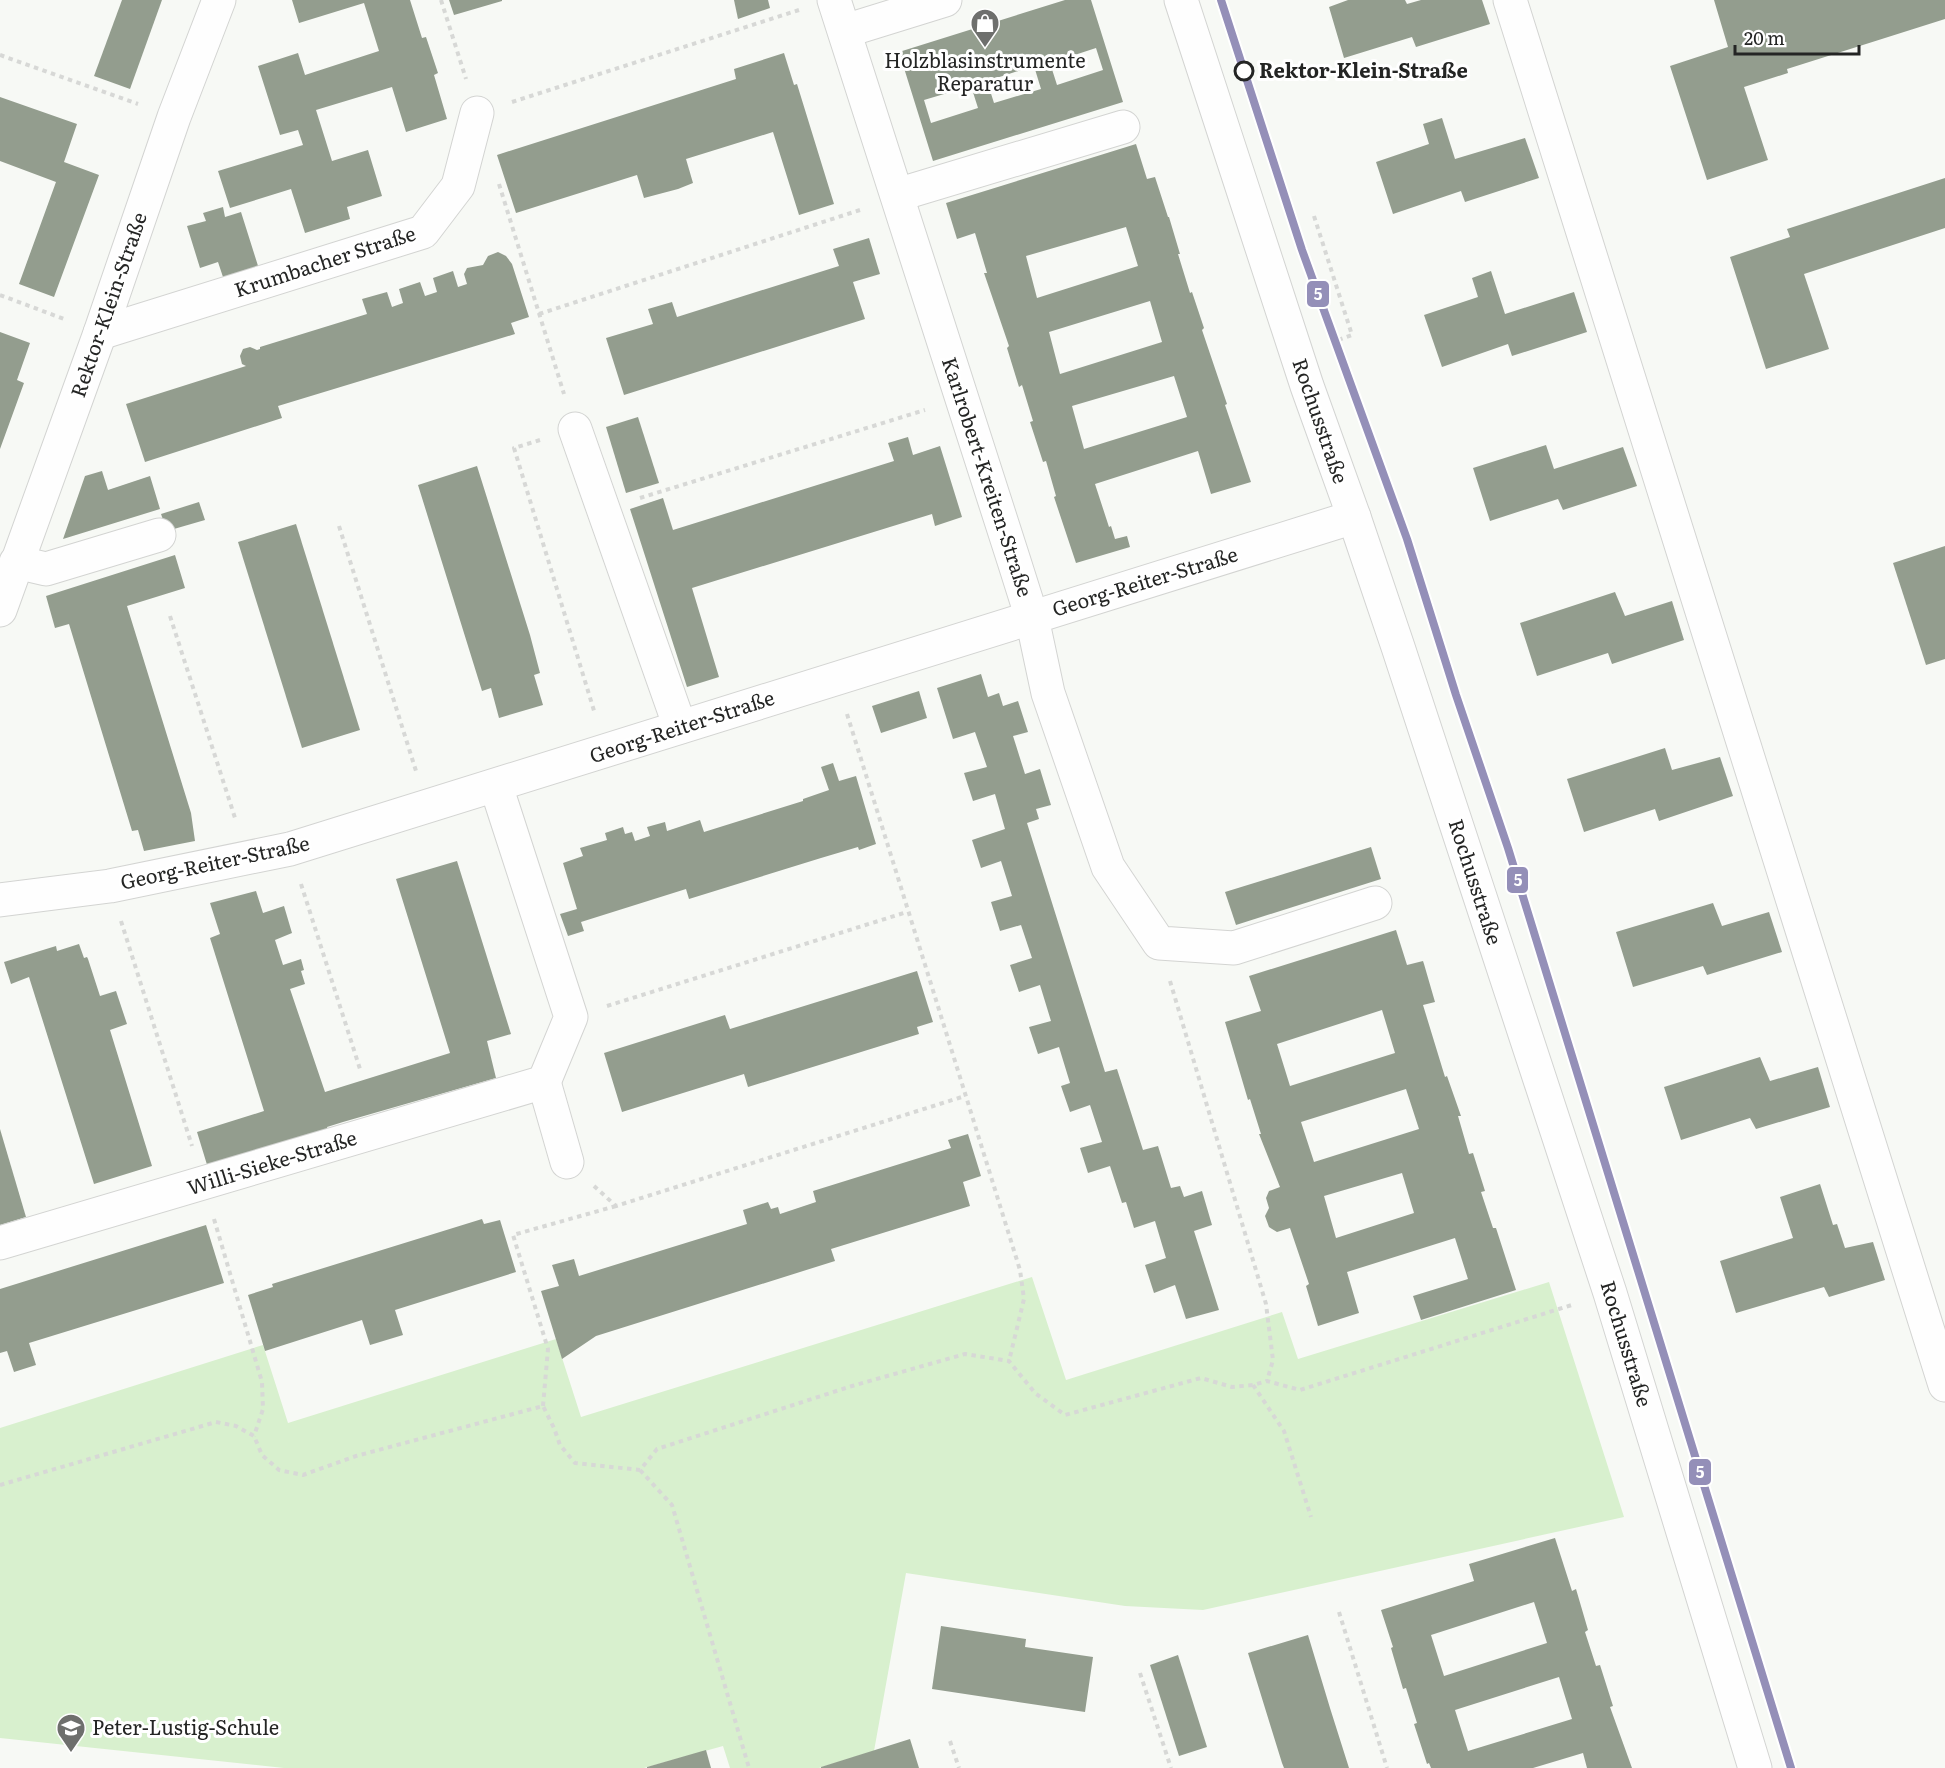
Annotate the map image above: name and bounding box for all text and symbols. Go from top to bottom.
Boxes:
shop icon: Holzblasinstrumente Reparatur [969,7,1001,49]
scale bar [1735,18,1860,56]
text: 20 m [1744,24,1785,51]
place label: Holzblasinstrumente Reparatur [884,44,1086,97]
place label: Rektor-Klein-Straße [1259,54,1468,84]
marker: Rektor-Klein-Straße [1234,61,1254,81]
street label: Rektor-Klein-Straße [61,208,153,401]
street label: Krumbacher Straße [230,217,419,304]
line badge: 5 [1306,280,1330,308]
text: 5 [1314,281,1323,305]
street label: Karlrobert-Kreiten-Straße [936,353,1042,600]
street label: Rochusstraße [1286,354,1357,487]
street label: Georg-Reiter-Straße [1048,538,1241,623]
street label: Georg-Reiter-Straße [585,681,778,769]
street label: Rochusstraße [1442,815,1511,948]
street label: Georg-Reiter-Straße [117,826,312,896]
line badge: 5 [1506,866,1529,894]
text: 5 [1514,867,1523,891]
street label: Willi-Sieke-Straße [183,1121,360,1201]
street label: Rochusstraße [1594,1277,1661,1410]
line badge: 5 [1688,1458,1712,1486]
text: 5 [1696,1459,1705,1483]
place label: Peter-Lustig-Schule [92,1711,279,1741]
school or university icon: Peter-Lustig-Schule [55,1712,87,1754]

